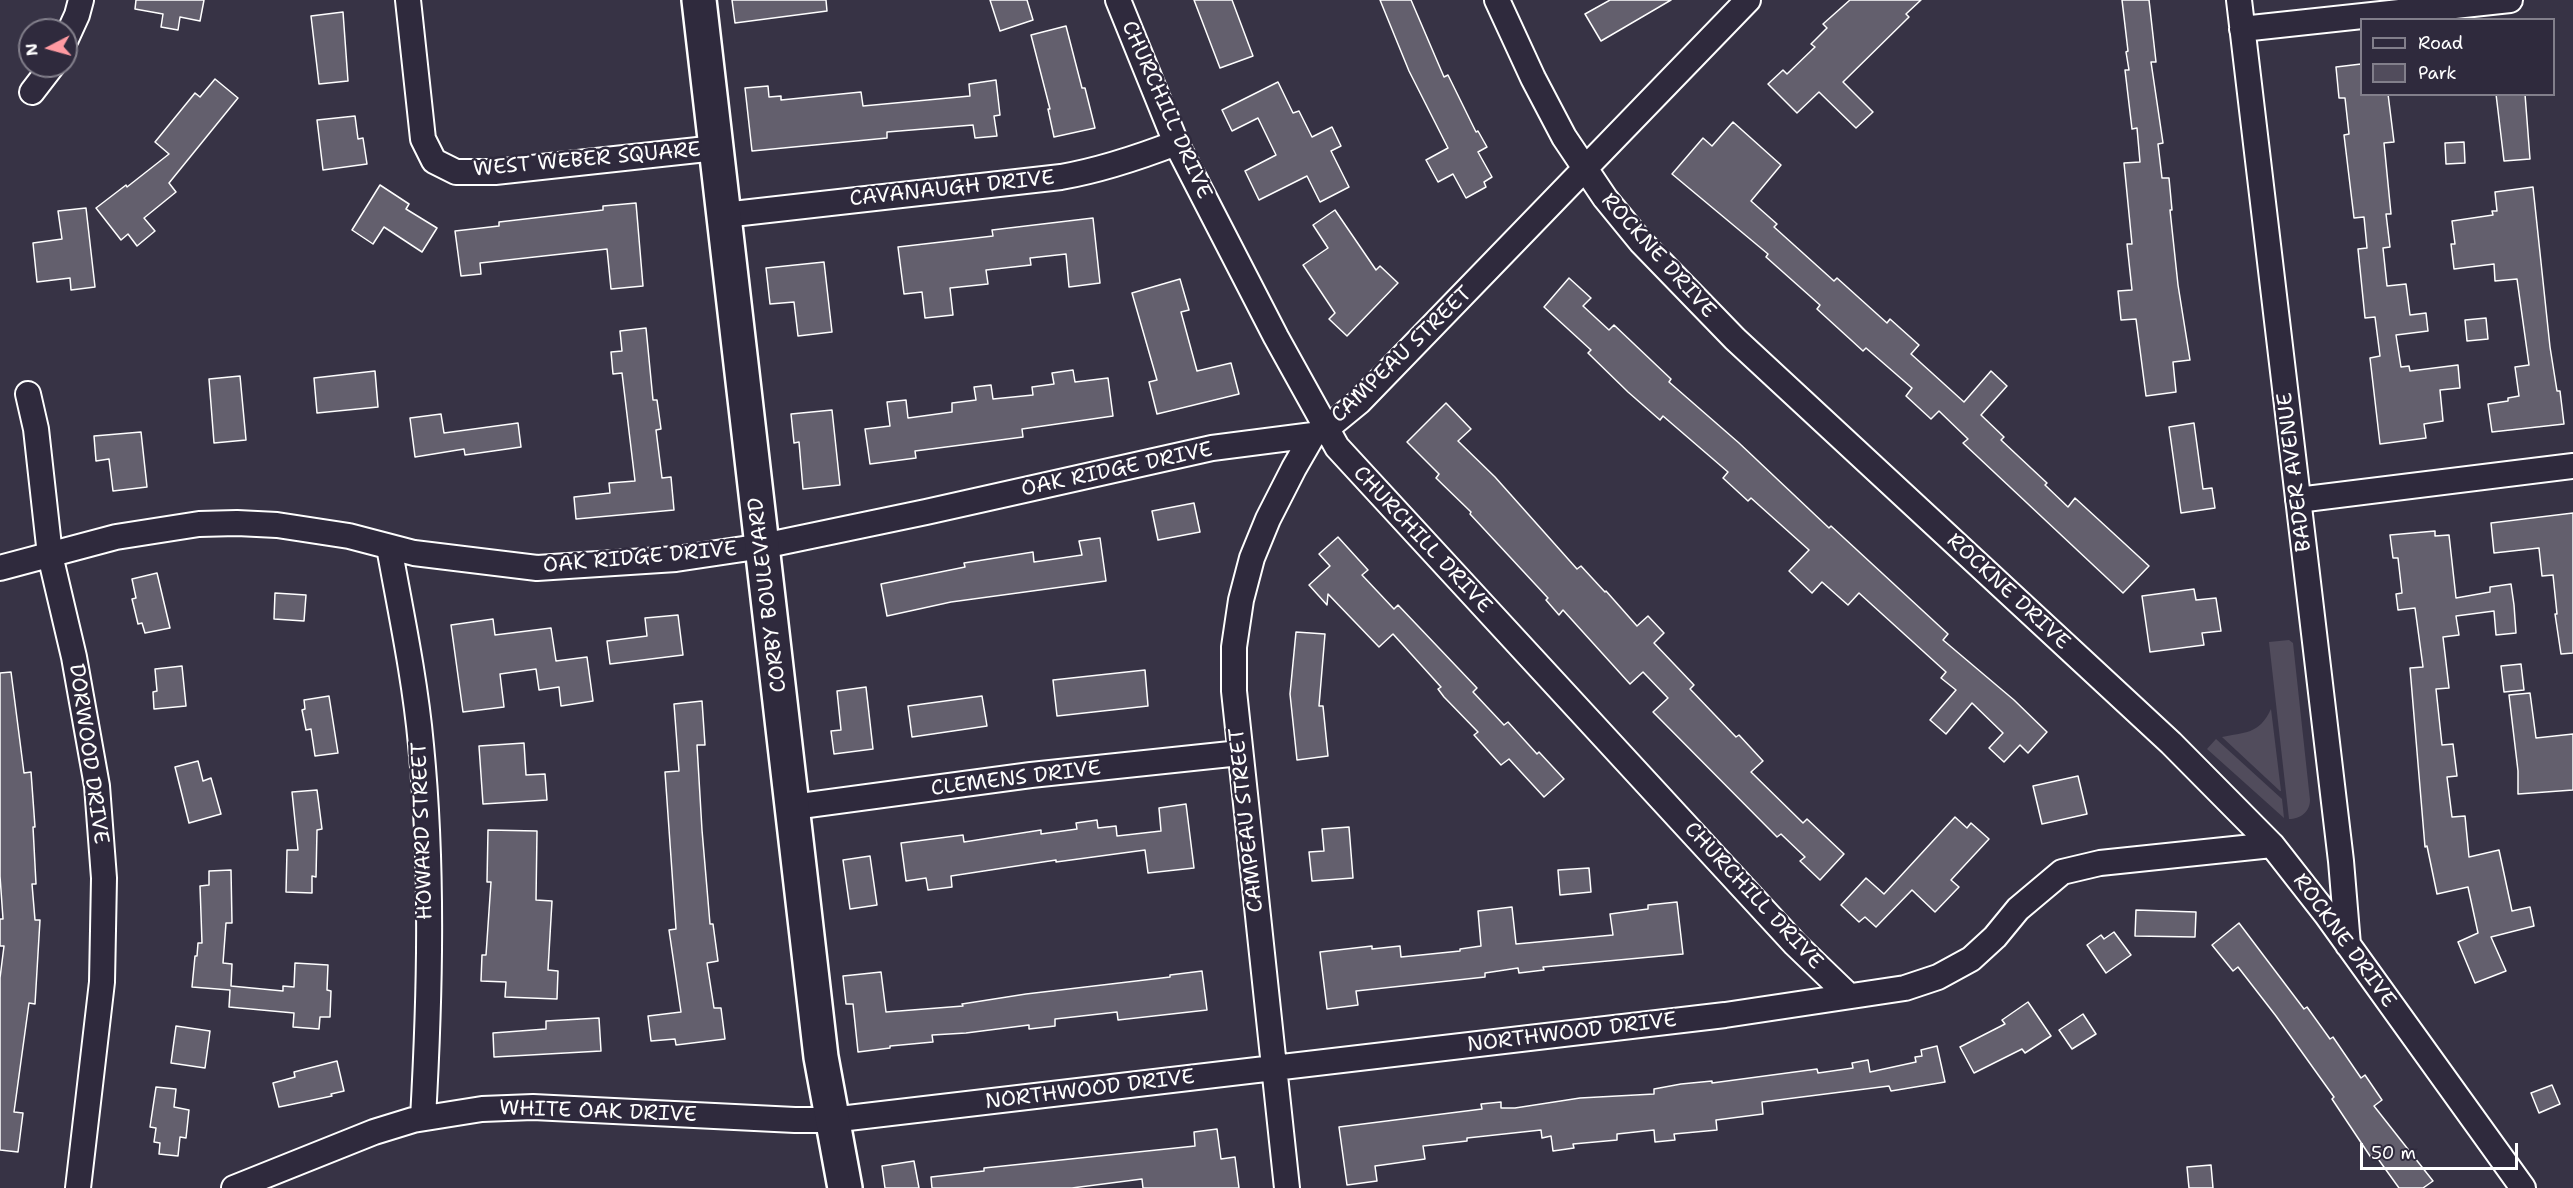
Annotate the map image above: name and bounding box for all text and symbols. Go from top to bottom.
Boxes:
street label: CHURCHILL DRIVE [1115,17,1217,203]
north arrow [18,18,78,78]
legend [2360,18,2555,96]
text: Road [2418,31,2463,55]
text: N [20,42,43,57]
text: Park [2418,61,2457,85]
street label: WEST WEBER SQUARE [472,137,702,183]
street label: CAVANAUGH DRIVE [848,166,1056,212]
street label: ROCKNE DRIVE [1595,188,1721,324]
street label: CAMPEAU STREET [1326,281,1478,429]
street label: BADER AVENUE [2273,391,2317,553]
street label: OAK RIDGE DRIVE [1019,437,1215,503]
street label: CHURCHILL DRIVE [1347,461,1497,619]
street label: CORBY BOULEVARD [744,496,792,694]
street label: ROCKNE DRIVE [1941,528,2075,656]
street label: OAK RIDGE DRIVE [542,537,738,579]
street label: DORWOOD DRIVE [63,662,113,846]
street label: CAMPEAU STREET [1225,726,1269,914]
street label: HOWARD STREET [407,742,439,920]
street label: CLEMENS DRIVE [930,756,1102,802]
street label: CHURCHILL DRIVE [1678,817,1828,975]
street label: ROCKNE DRIVE [2287,869,2401,1013]
street label: NORTHWOOD DRIVE [1466,1008,1678,1058]
street label: NORTHWOOD DRIVE [984,1065,1196,1115]
street label: WHITE OAK DRIVE [499,1096,697,1128]
scale bar [2363,1131,2520,1169]
text: 50 m [2371,1141,2416,1165]

